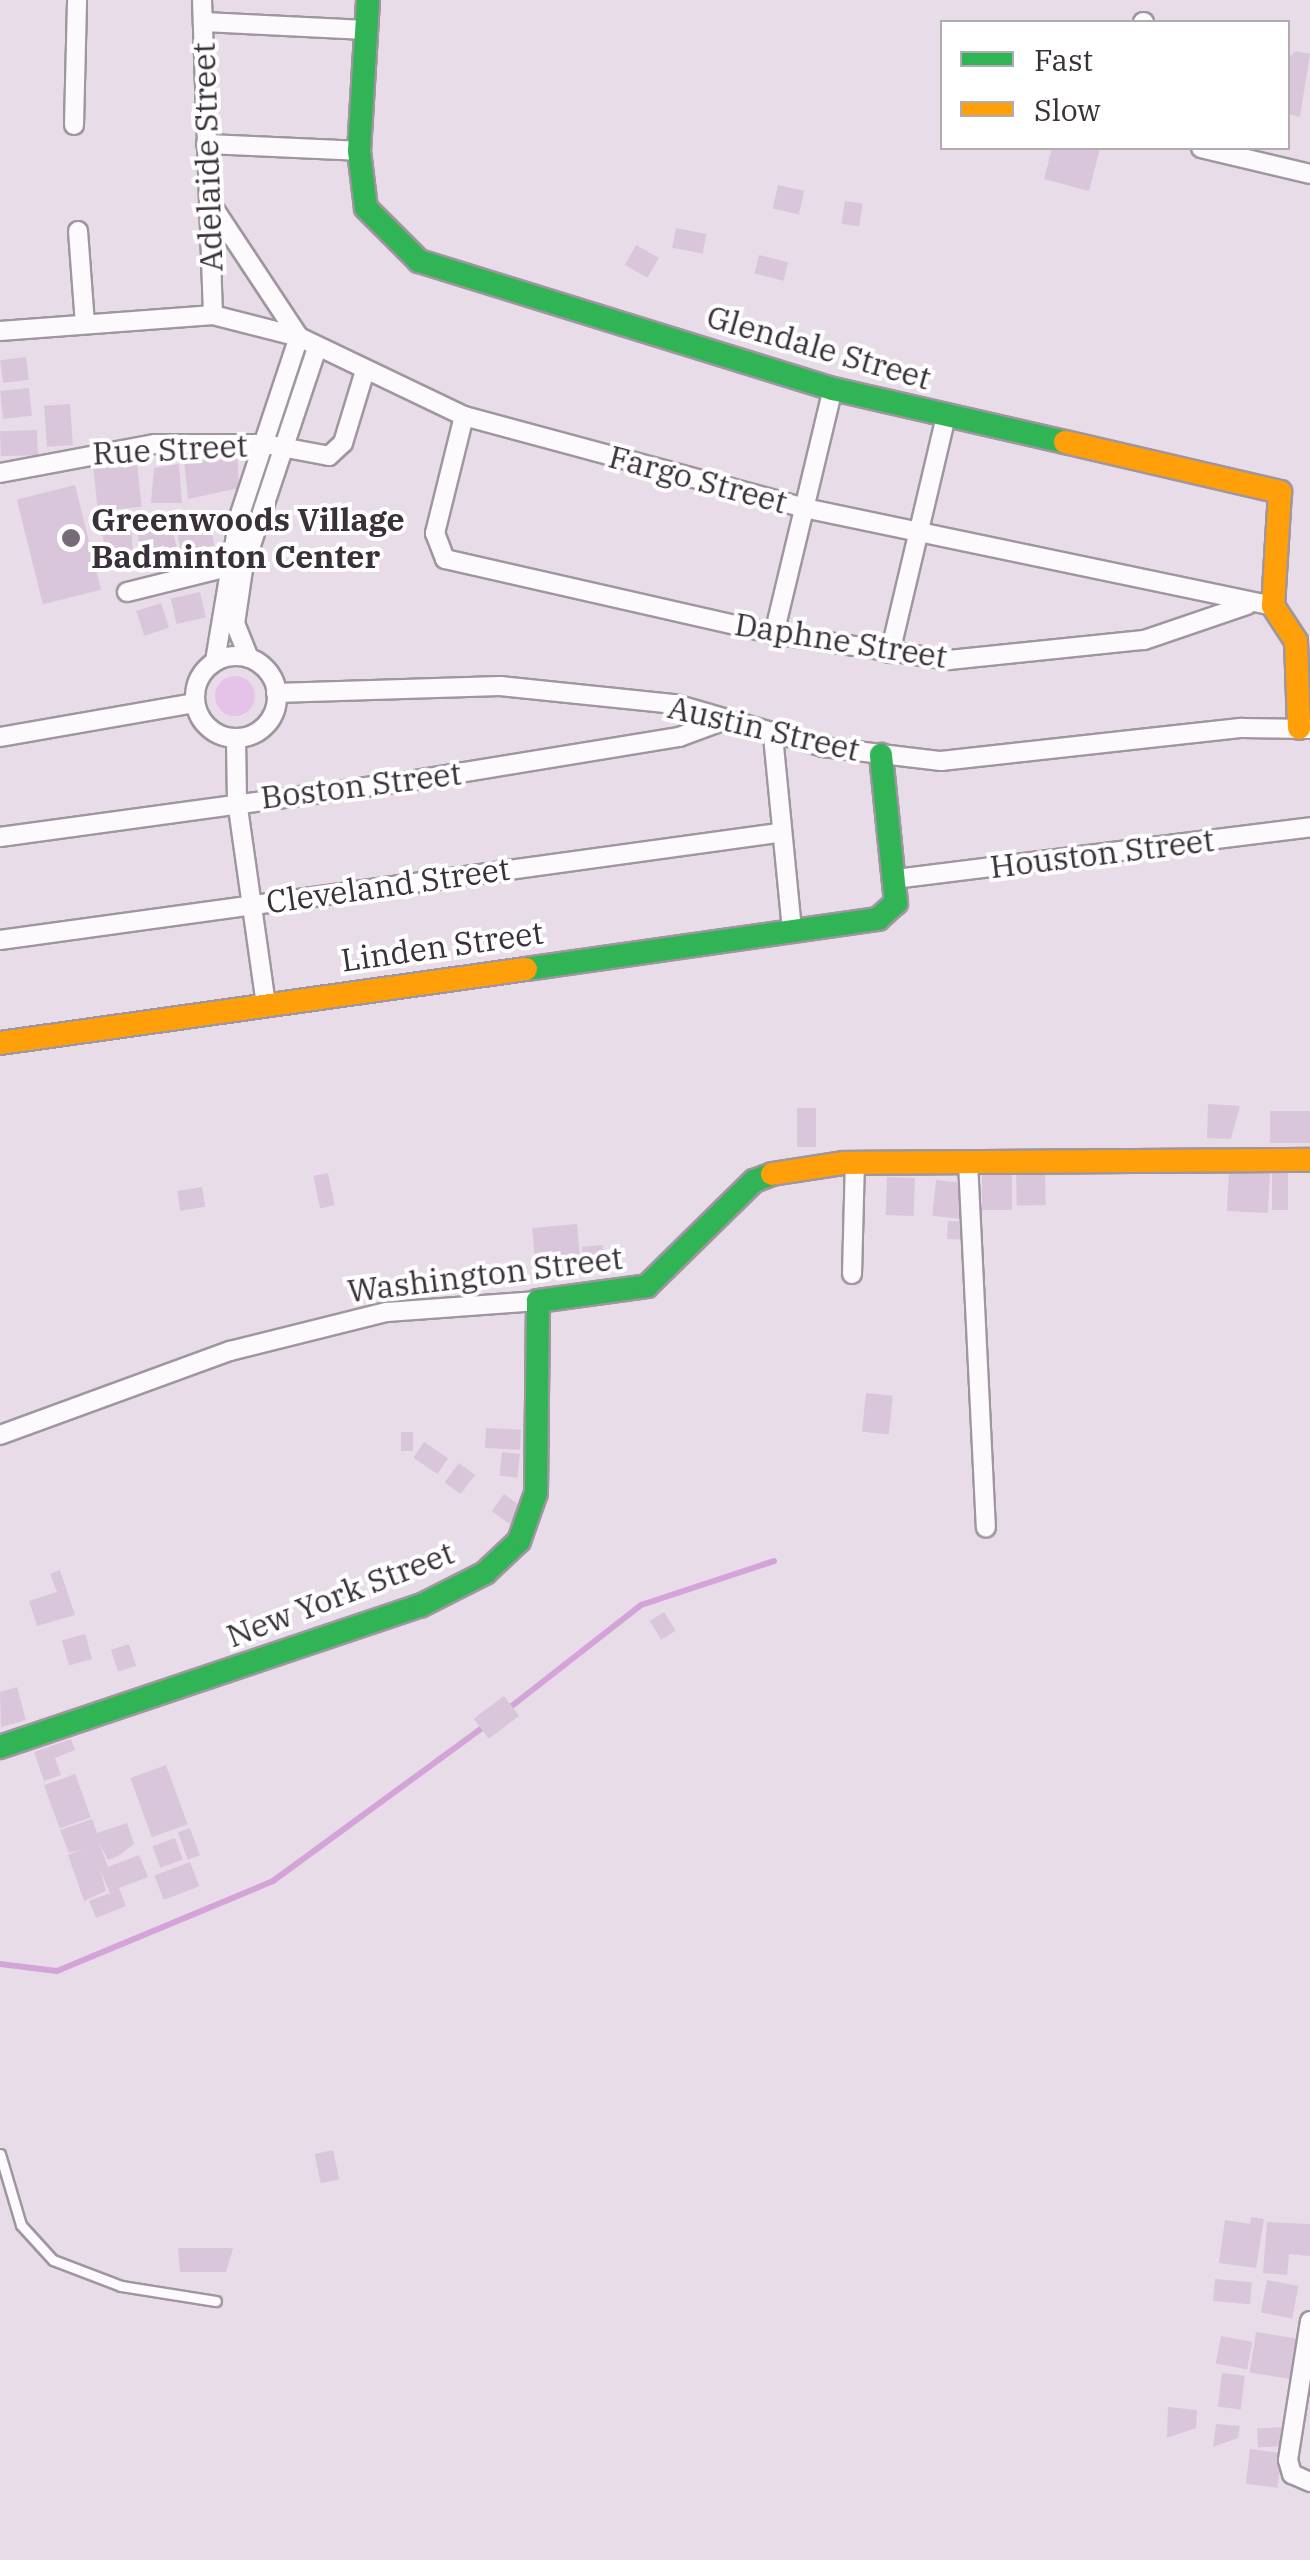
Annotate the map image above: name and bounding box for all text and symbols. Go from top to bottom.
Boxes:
legend [940,20,1290,150]
text: Fast [1034,40,1093,79]
street label: Adelaide Street [184,42,230,272]
text: Slow [1034,90,1101,129]
street label: Glendale Street [703,297,935,397]
street label: Rue Street [91,426,249,472]
street label: Fargo Street [605,437,791,521]
place label: Greenwoods Village Badminton Center [91,501,405,576]
marker: Greenwoods Village Badminton Center [60,527,82,549]
street label: Daphne Street [732,604,950,676]
street label: Austin Street [664,687,864,769]
street label: Boston Street [258,754,464,816]
street label: Houston Street [988,820,1216,886]
street label: Cleveland Street [264,849,512,921]
street label: Linden Street [338,913,546,979]
street label: Washington Street [345,1238,625,1310]
street label: New York Street [221,1533,459,1655]

